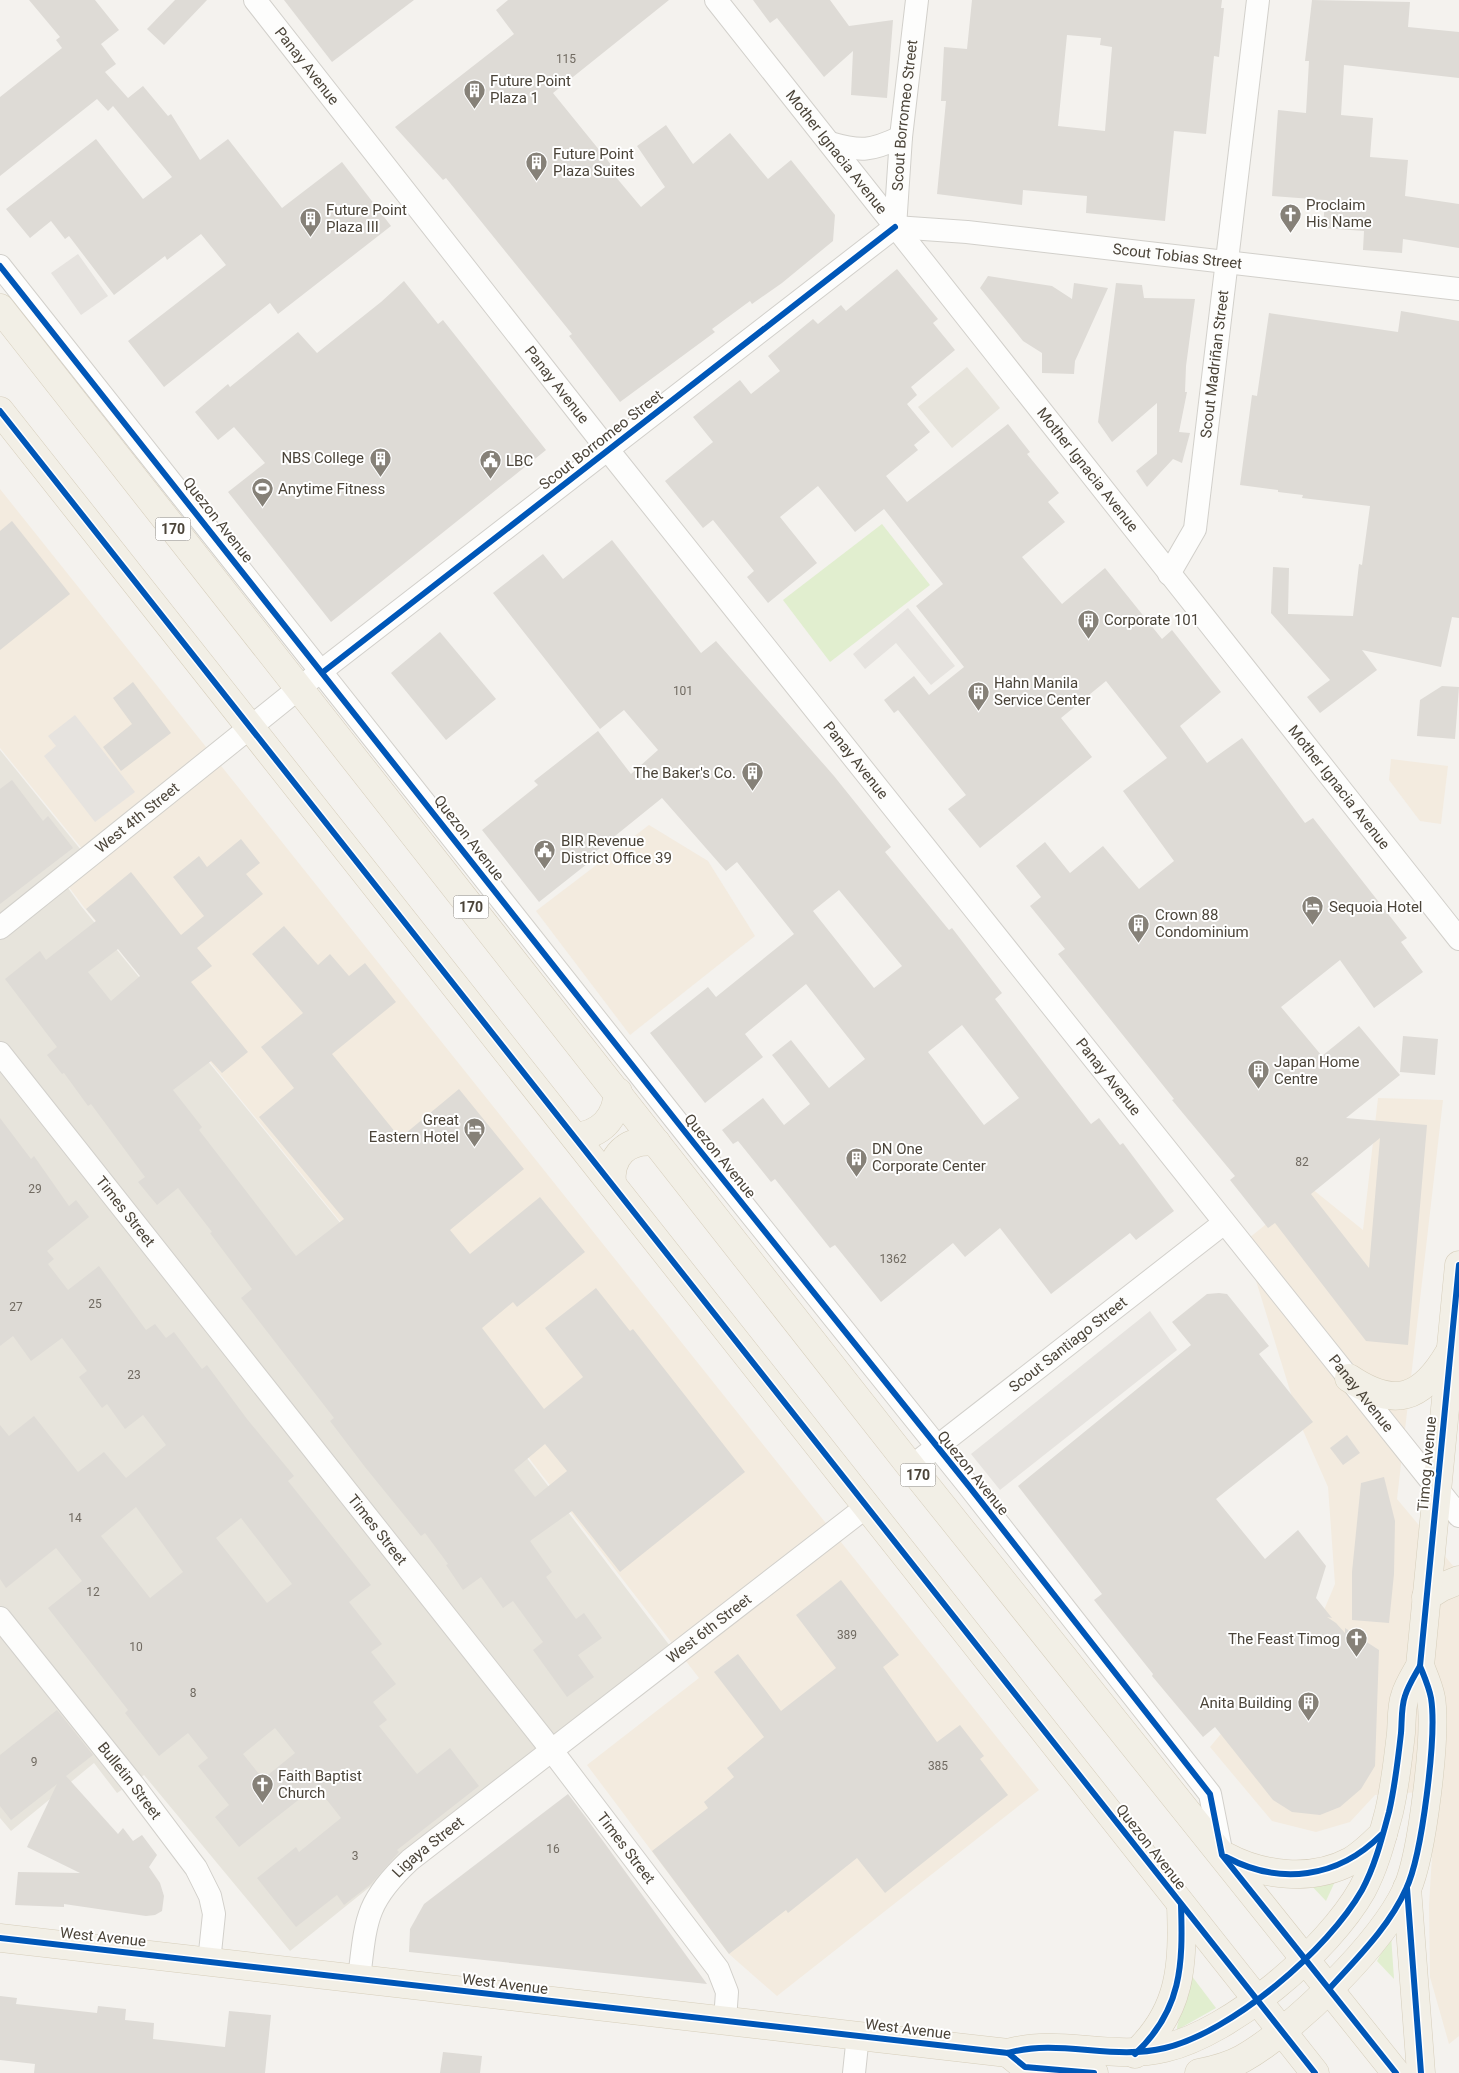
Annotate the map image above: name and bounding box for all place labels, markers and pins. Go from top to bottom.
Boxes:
place label: Future Point Plaza 1 [490,72,571,107]
building icon: Future Point Plaza 1 [462,78,486,109]
place label: Future Point Plaza Suites [553,145,635,180]
building icon: Future Point Plaza Suites [525,151,549,182]
place label: Proclaim His Name [1306,196,1372,231]
place label: Future Point Plaza III [326,201,407,236]
church icon: Proclaim His Name [1278,202,1302,233]
building icon: Future Point Plaza III [298,207,322,238]
building icon: NBS College [368,446,392,477]
place label: NBS College [281,449,364,467]
public building icon: LBC [478,449,502,480]
place label: LBC [506,452,533,470]
sports icon: Anytime Fitness [250,477,274,508]
place label: Anytime Fitness [278,480,385,498]
building icon: Corporate 101 [1076,608,1100,639]
place label: Corporate 101 [1104,611,1199,629]
place label: Hahn Manila Service Center [994,674,1090,709]
building icon: Hahn Manila Service Center [966,680,990,711]
building icon: The Baker's Co. [740,761,764,792]
place label: The Baker's Co. [633,764,736,782]
place label: BIR Revenue District Office 39 [561,832,672,867]
public building icon: BIR Revenue District Office 39 [533,838,557,869]
hotel icon: Sequoia Hotel [1301,895,1325,926]
place label: Sequoia Hotel [1329,898,1423,916]
place label: Crown 88 Condominium [1155,906,1249,941]
building icon: Crown 88 Condominium [1127,912,1151,943]
place label: Japan Home Centre [1274,1053,1359,1088]
building icon: Japan Home Centre [1246,1059,1270,1090]
place label: Great Eastern Hotel [369,1111,459,1146]
hotel icon: Great Eastern Hotel [463,1117,487,1148]
place label: DN One Corporate Center [872,1140,986,1175]
building icon: DN One Corporate Center [844,1146,868,1177]
church icon: The Feast Timog [1344,1627,1368,1658]
place label: The Feast Timog [1228,1630,1340,1648]
building icon: Anita Building [1296,1691,1320,1722]
place label: Anita Building [1200,1694,1292,1712]
place label: Faith Baptist Church [278,1767,362,1802]
church icon: Faith Baptist Church [250,1773,274,1804]

